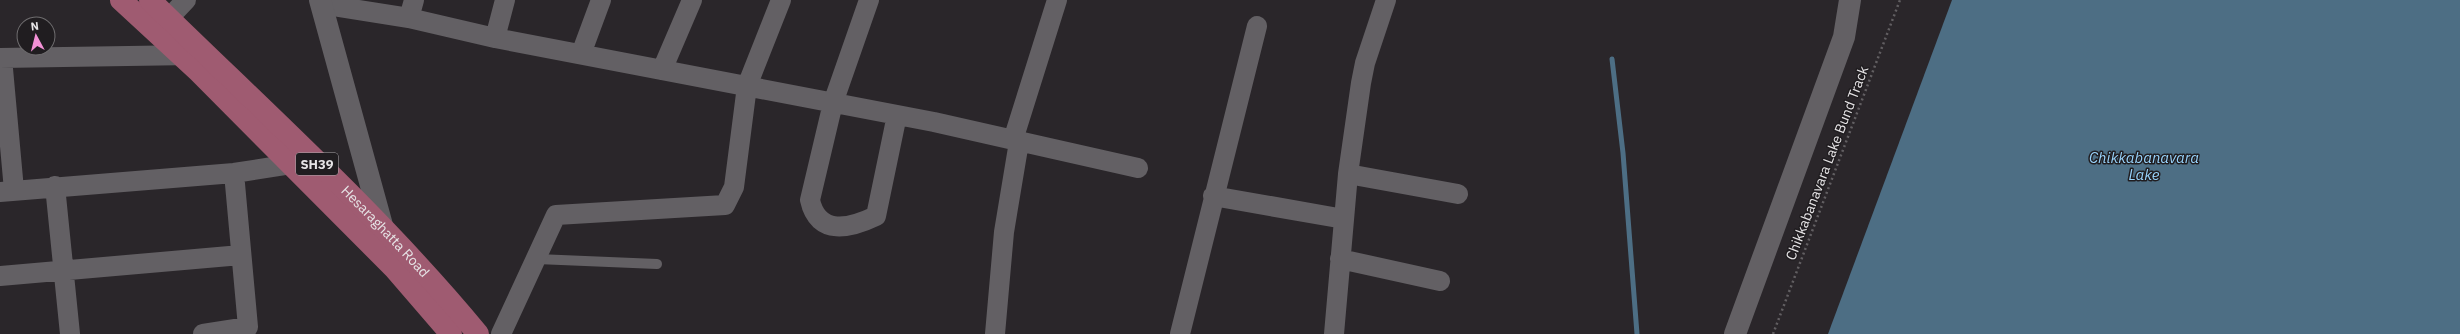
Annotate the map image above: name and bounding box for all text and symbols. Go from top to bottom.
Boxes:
north arrow [16,16,56,56]
text: N [30,19,40,34]
street label: Chikkabanavara Lake Bund Track [1782,63,1873,263]
water label: Chikkabanavara Lake [2089,148,2199,184]
road number: SH39 [296,153,338,175]
street label: Hesaraghatta Road [337,182,433,281]

